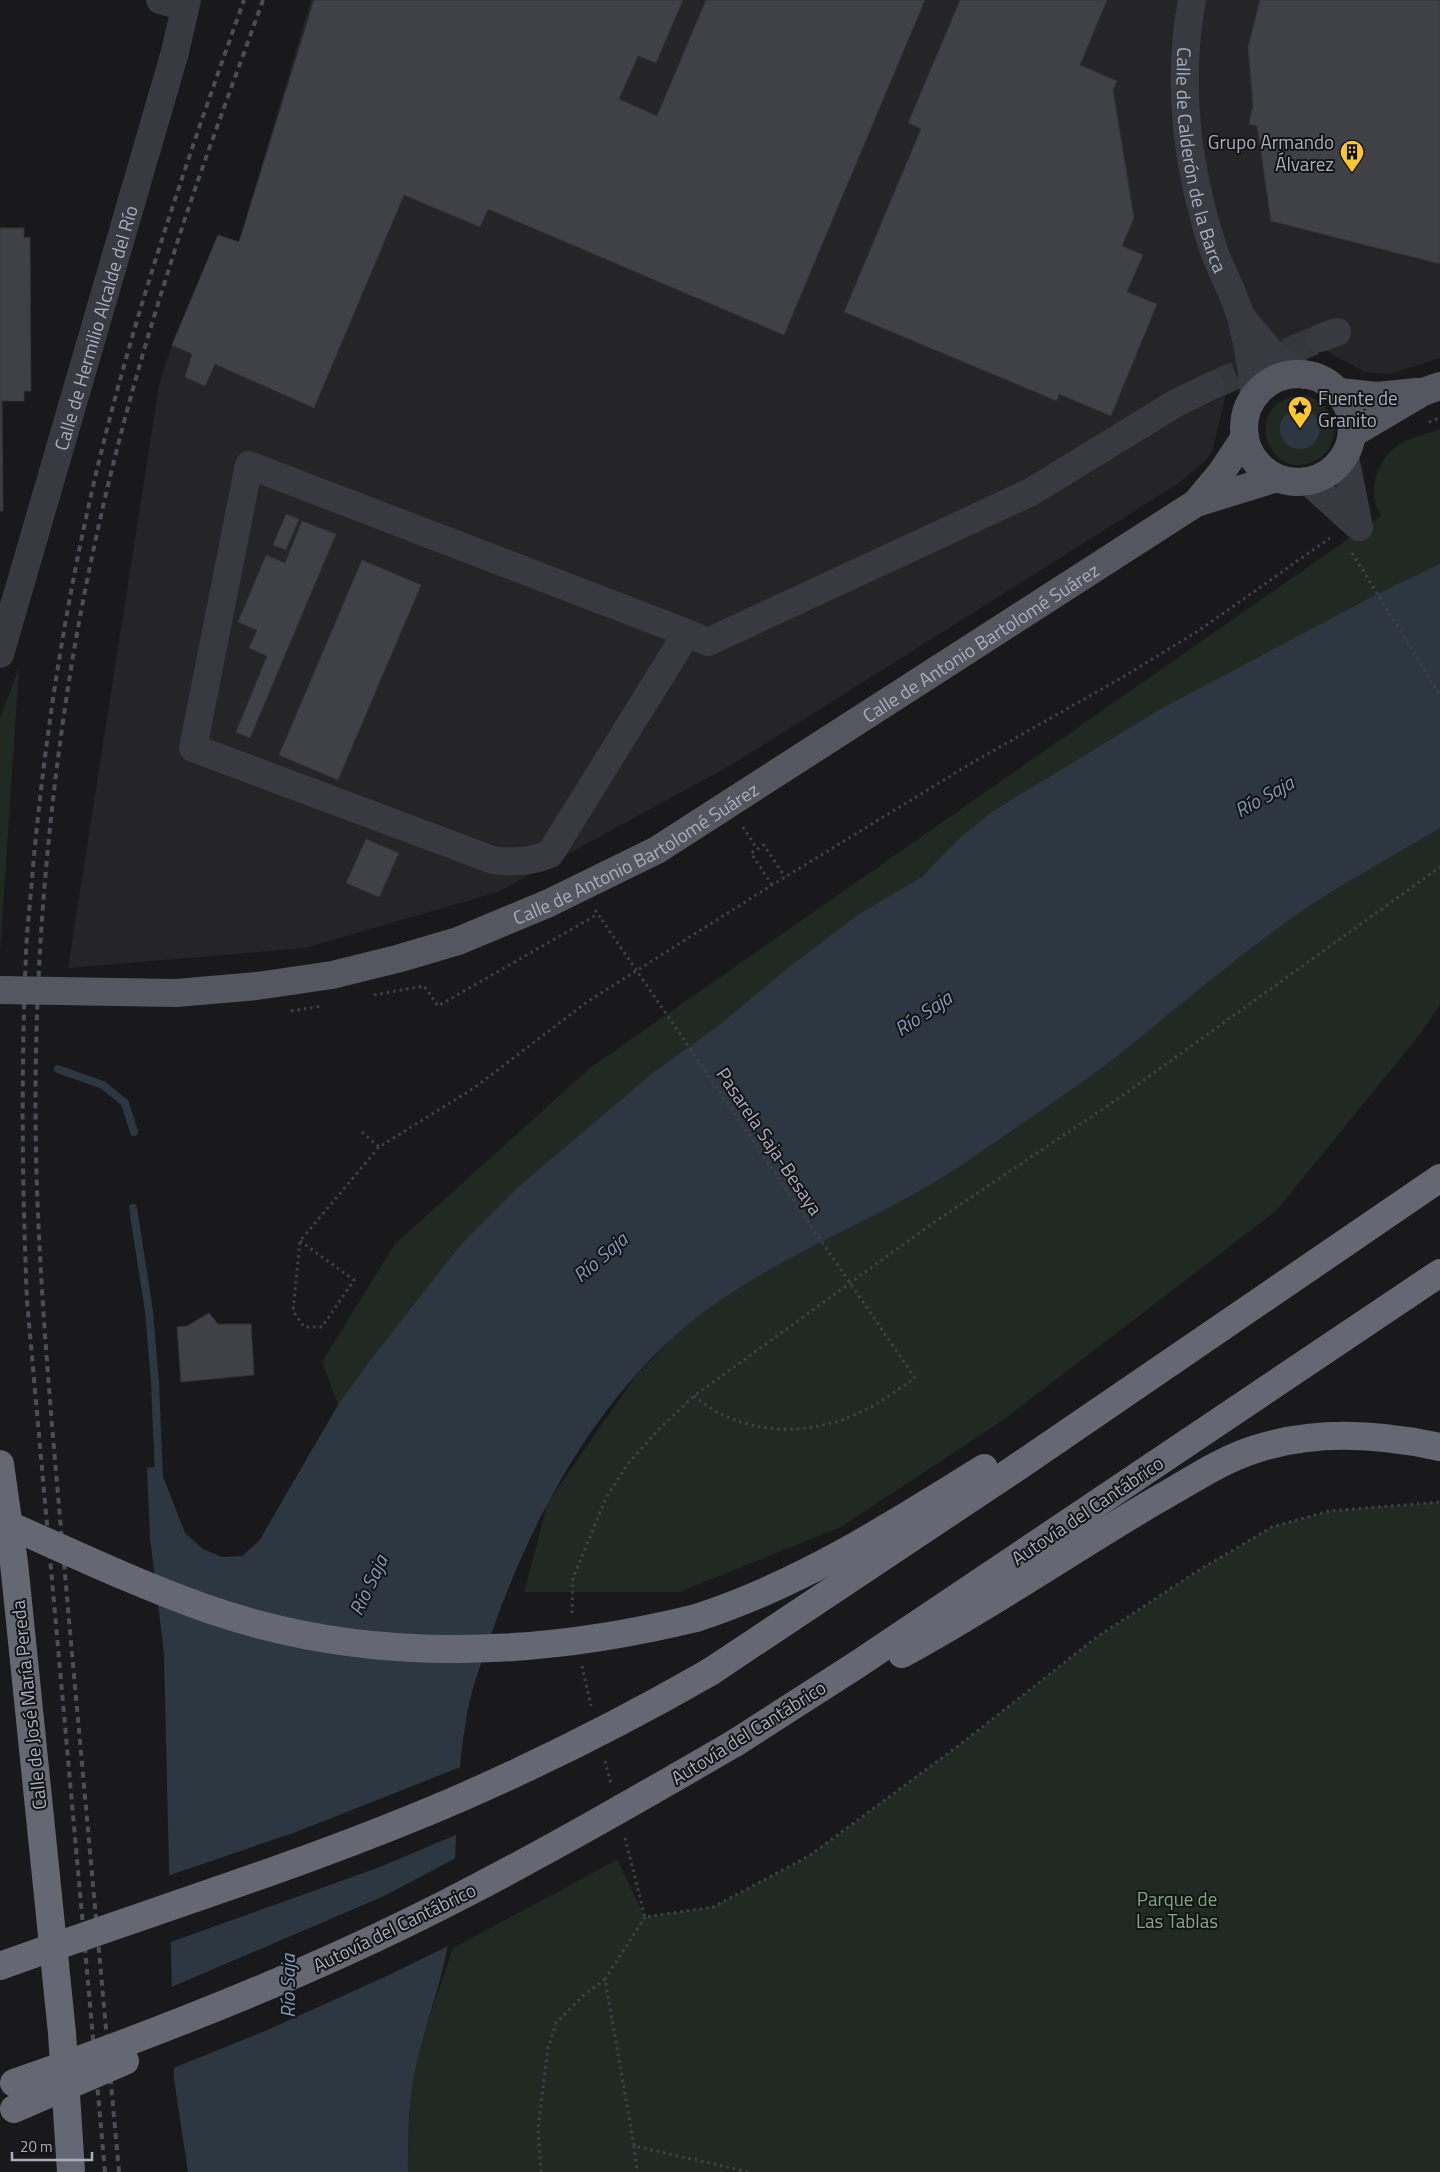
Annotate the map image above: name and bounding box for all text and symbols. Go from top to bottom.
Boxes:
street label: Calle de Calderón de la Barca [1170,46,1236,277]
place label: Grupo Armando Álvarez [1208,127,1334,178]
building icon: Grupo Armando Álvarez [1339,139,1365,173]
street label: Calle de Hermilio Alcalde del Río [46,201,144,454]
place label: Fuente de Granito [1318,383,1398,434]
place icon: Fuente de Granito [1287,395,1313,429]
street label: Calle de Antonio Bartolomé Suárez [856,555,1104,729]
water label: Río Saja [1229,766,1300,825]
street label: Calle de Antonio Bartolomé Suárez [508,774,764,931]
water label: Río Saja [888,982,959,1044]
street label: Pasarela Saja-Besaya [710,1061,831,1221]
water label: Río Saja [566,1224,635,1290]
street label: Autovía del Cantábrico [1005,1448,1169,1572]
water label: Río Saja [340,1549,396,1620]
street label: Calle de José María Pereda [3,1598,53,1811]
street label: Autovía del Cantábrico [665,1672,831,1792]
street label: Autovía del Cantábrico [308,1875,480,1979]
park label: Parque de Las Tablas [1136,1884,1218,1935]
water label: Río Saja [272,1953,303,2018]
scale bar [12,2130,92,2162]
text: 20 m [20,2135,53,2158]

